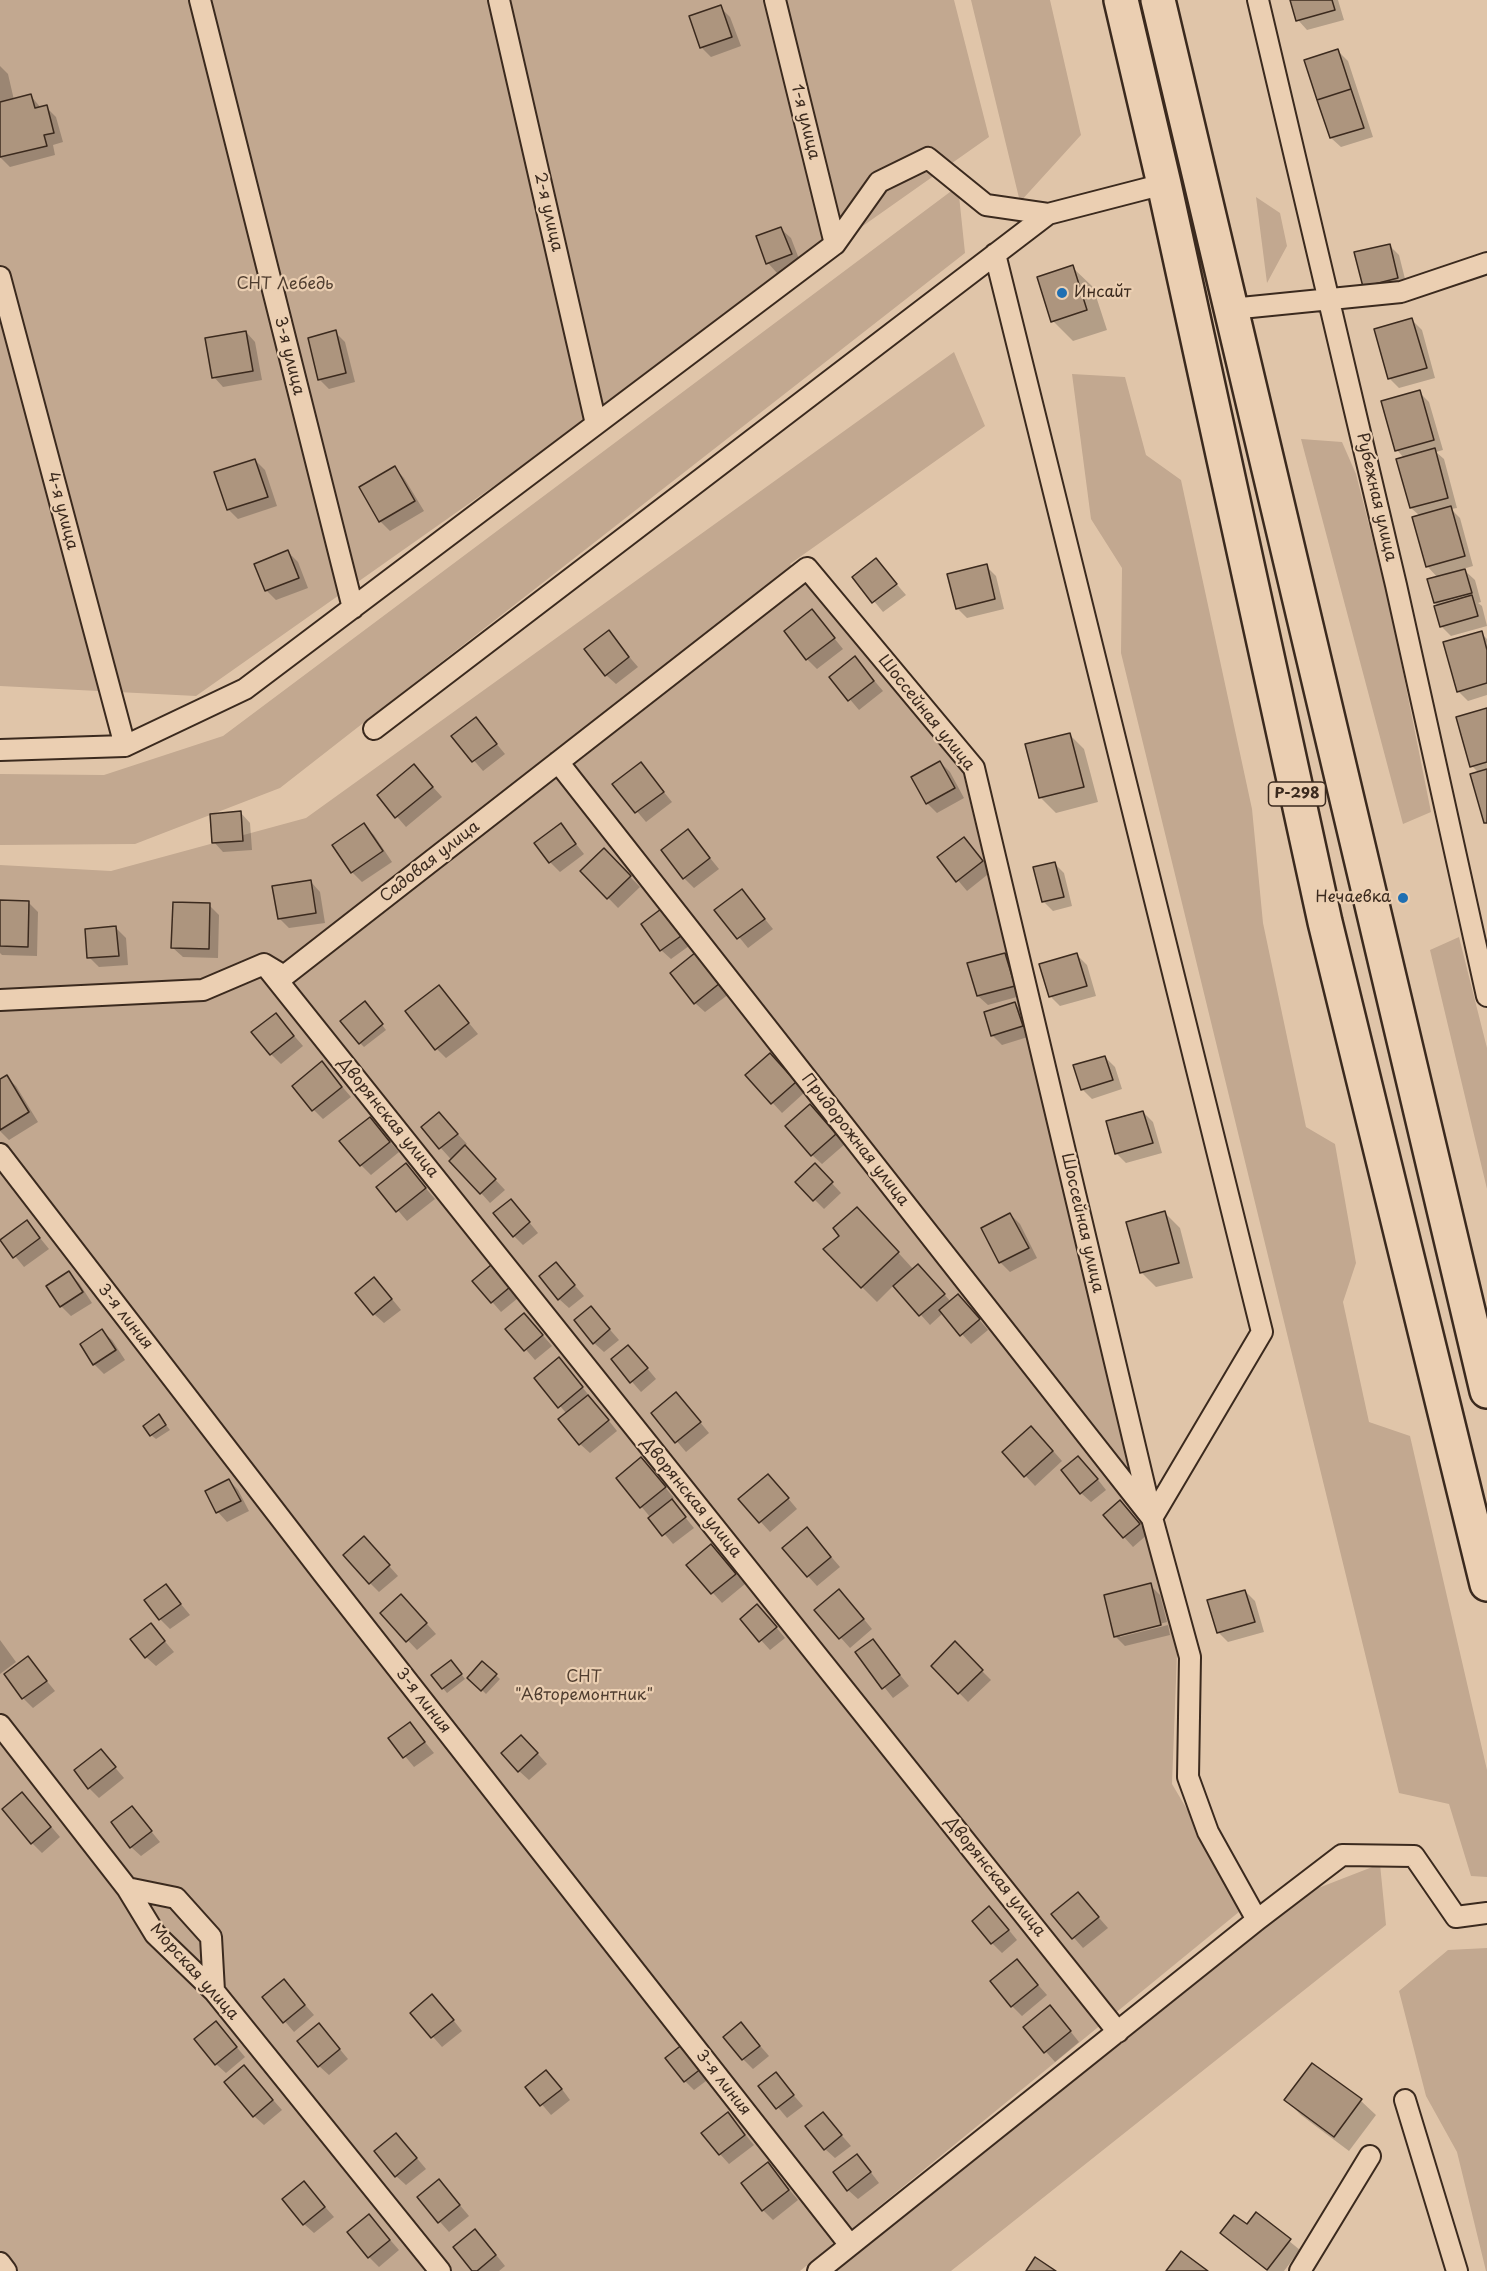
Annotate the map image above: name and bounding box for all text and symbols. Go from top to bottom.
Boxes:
street label: 1-я улица [786,82,824,162]
street label: 2-я улица [530,171,566,253]
park label: СНТ Лебедь [237,275,333,295]
place label: Инсайт [1074,283,1131,303]
marker: Инсайт [1055,286,1069,300]
street label: 3-я улица [270,315,308,397]
street label: Рубежная улица [1352,431,1400,563]
street label: 4-я улица [42,470,82,552]
street label: Шоссейная улица [874,652,978,774]
road number: Р-298 [1268,782,1326,806]
street label: Садовая улица [376,817,484,907]
place label: Нечаевка [1315,888,1391,908]
marker: Нечаевка [1396,891,1410,905]
street label: Дворянская улица [334,1054,442,1182]
street label: Придорожная улица [797,1070,913,1210]
street label: Шоссейная улица [1057,1151,1107,1295]
street label: 3-я линия [93,1280,157,1354]
street label: Дворянская улица [637,1434,745,1562]
street label: 3-я линия [391,1664,455,1738]
park label: СНТ "Авторемонтник" [515,1668,653,1706]
street label: Дворянская улица [941,1813,1049,1941]
street label: Морская улица [146,1920,242,2024]
street label: 3-я линия [691,2046,755,2120]

